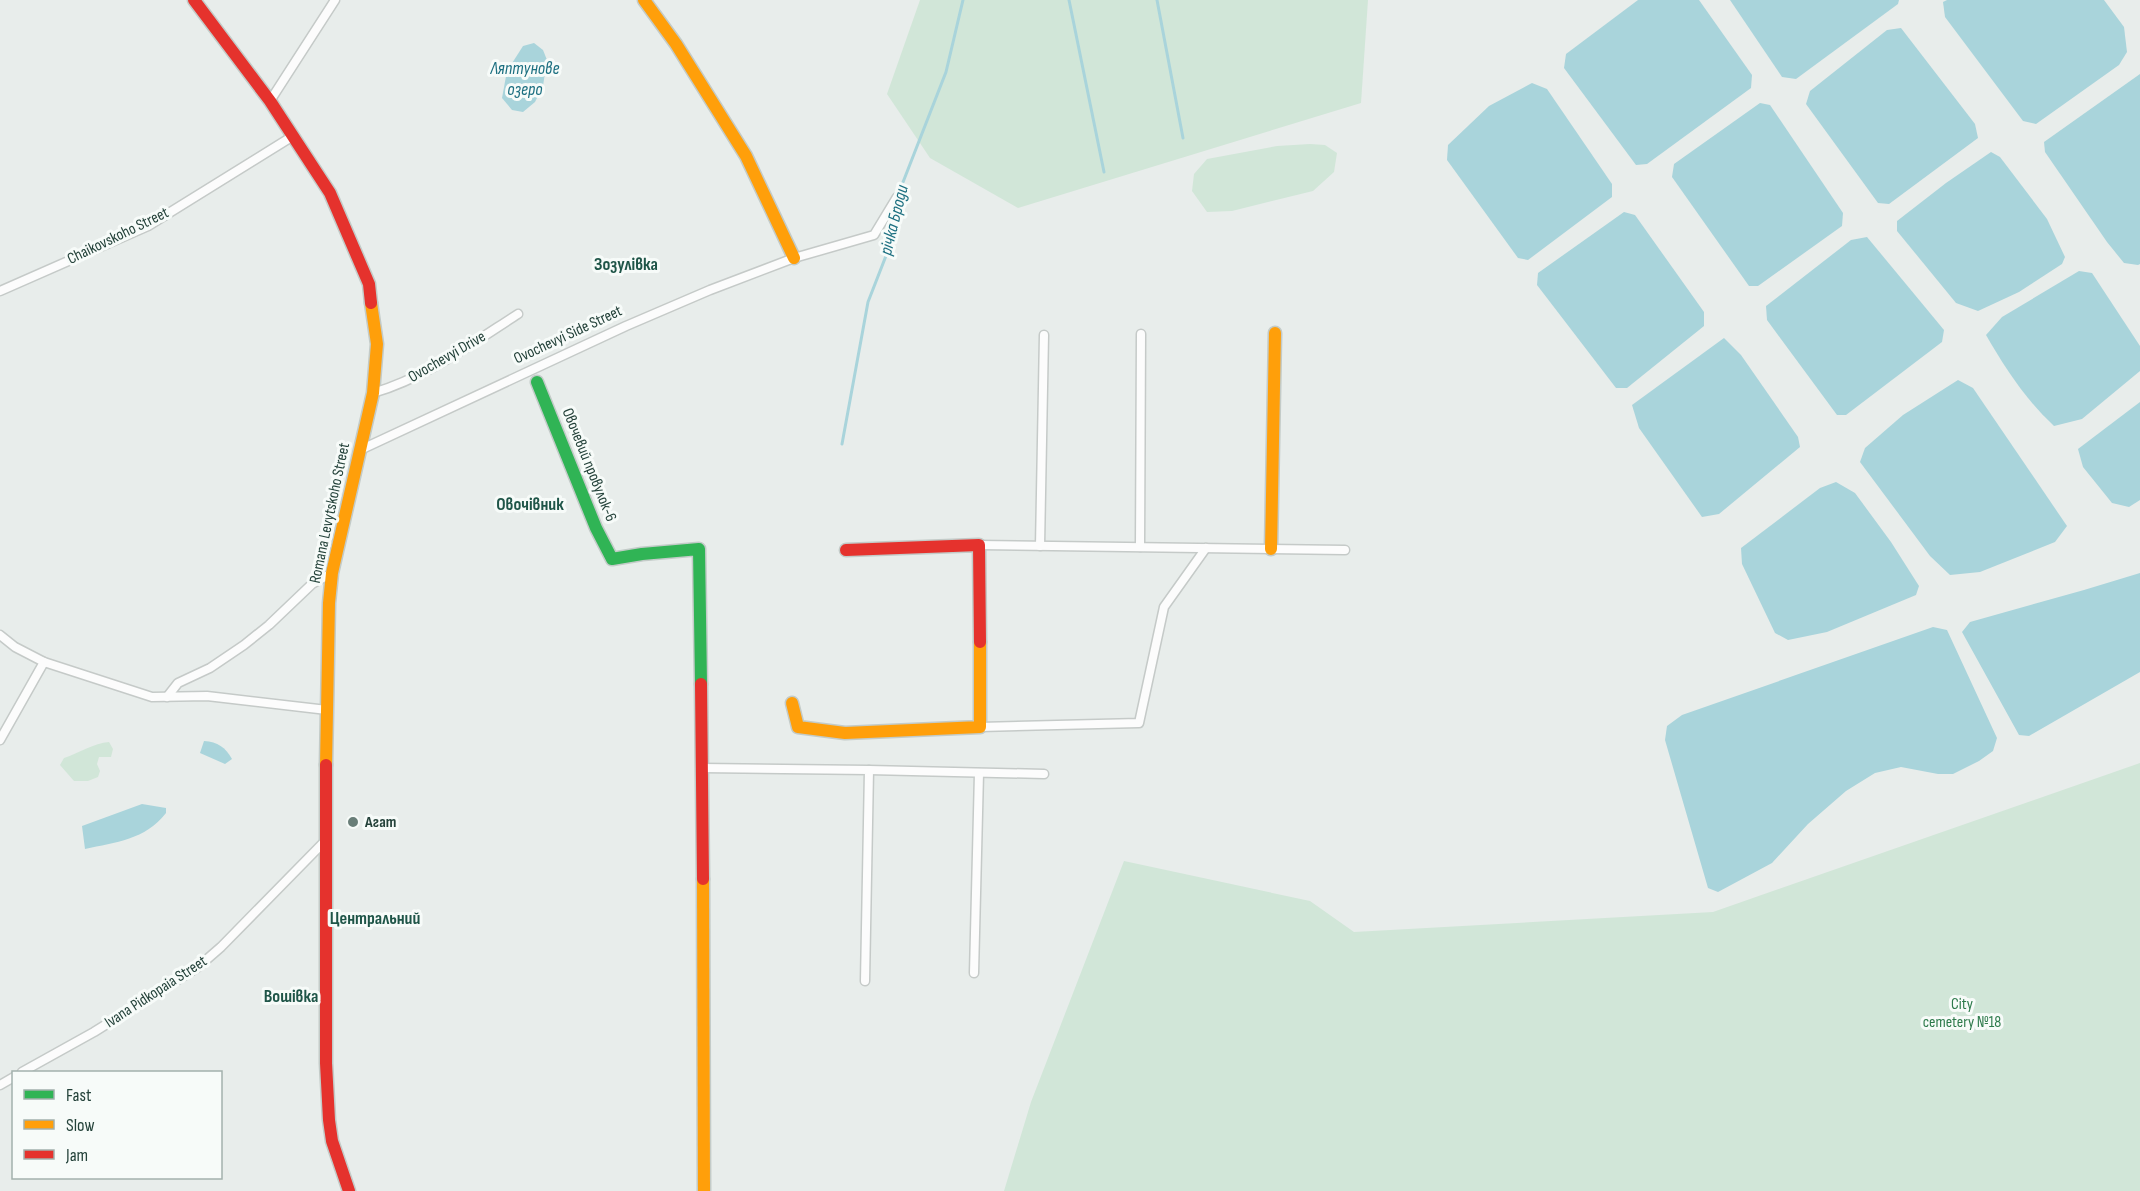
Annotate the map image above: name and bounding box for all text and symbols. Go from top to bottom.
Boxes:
water label: Ляптунове озеро [490,58,559,100]
water label: річка Броди [875,182,913,258]
street label: Chaikovskoho Street [64,203,172,269]
district label: Зозулівка [594,254,658,275]
street label: Ovochevyi Side Street [511,302,625,368]
street label: Ovochevyi Drive [405,327,489,387]
street label: Овочевий провулок-6 [558,406,620,524]
street label: Romana Levytskoho Street [306,441,354,585]
district label: Овочівник [496,494,564,515]
place label: Агат [364,813,396,832]
marker: Агат [346,815,360,829]
district label: Центральний [330,908,420,929]
street label: Ivana Pidkopaia Street [101,952,211,1032]
district label: Вошівка [264,986,318,1007]
park label: City cemetery №18 [1923,995,2001,1032]
legend [12,1071,222,1179]
text: Fast [66,1085,92,1106]
text: Slow [66,1115,95,1136]
text: Jam [65,1145,88,1166]

